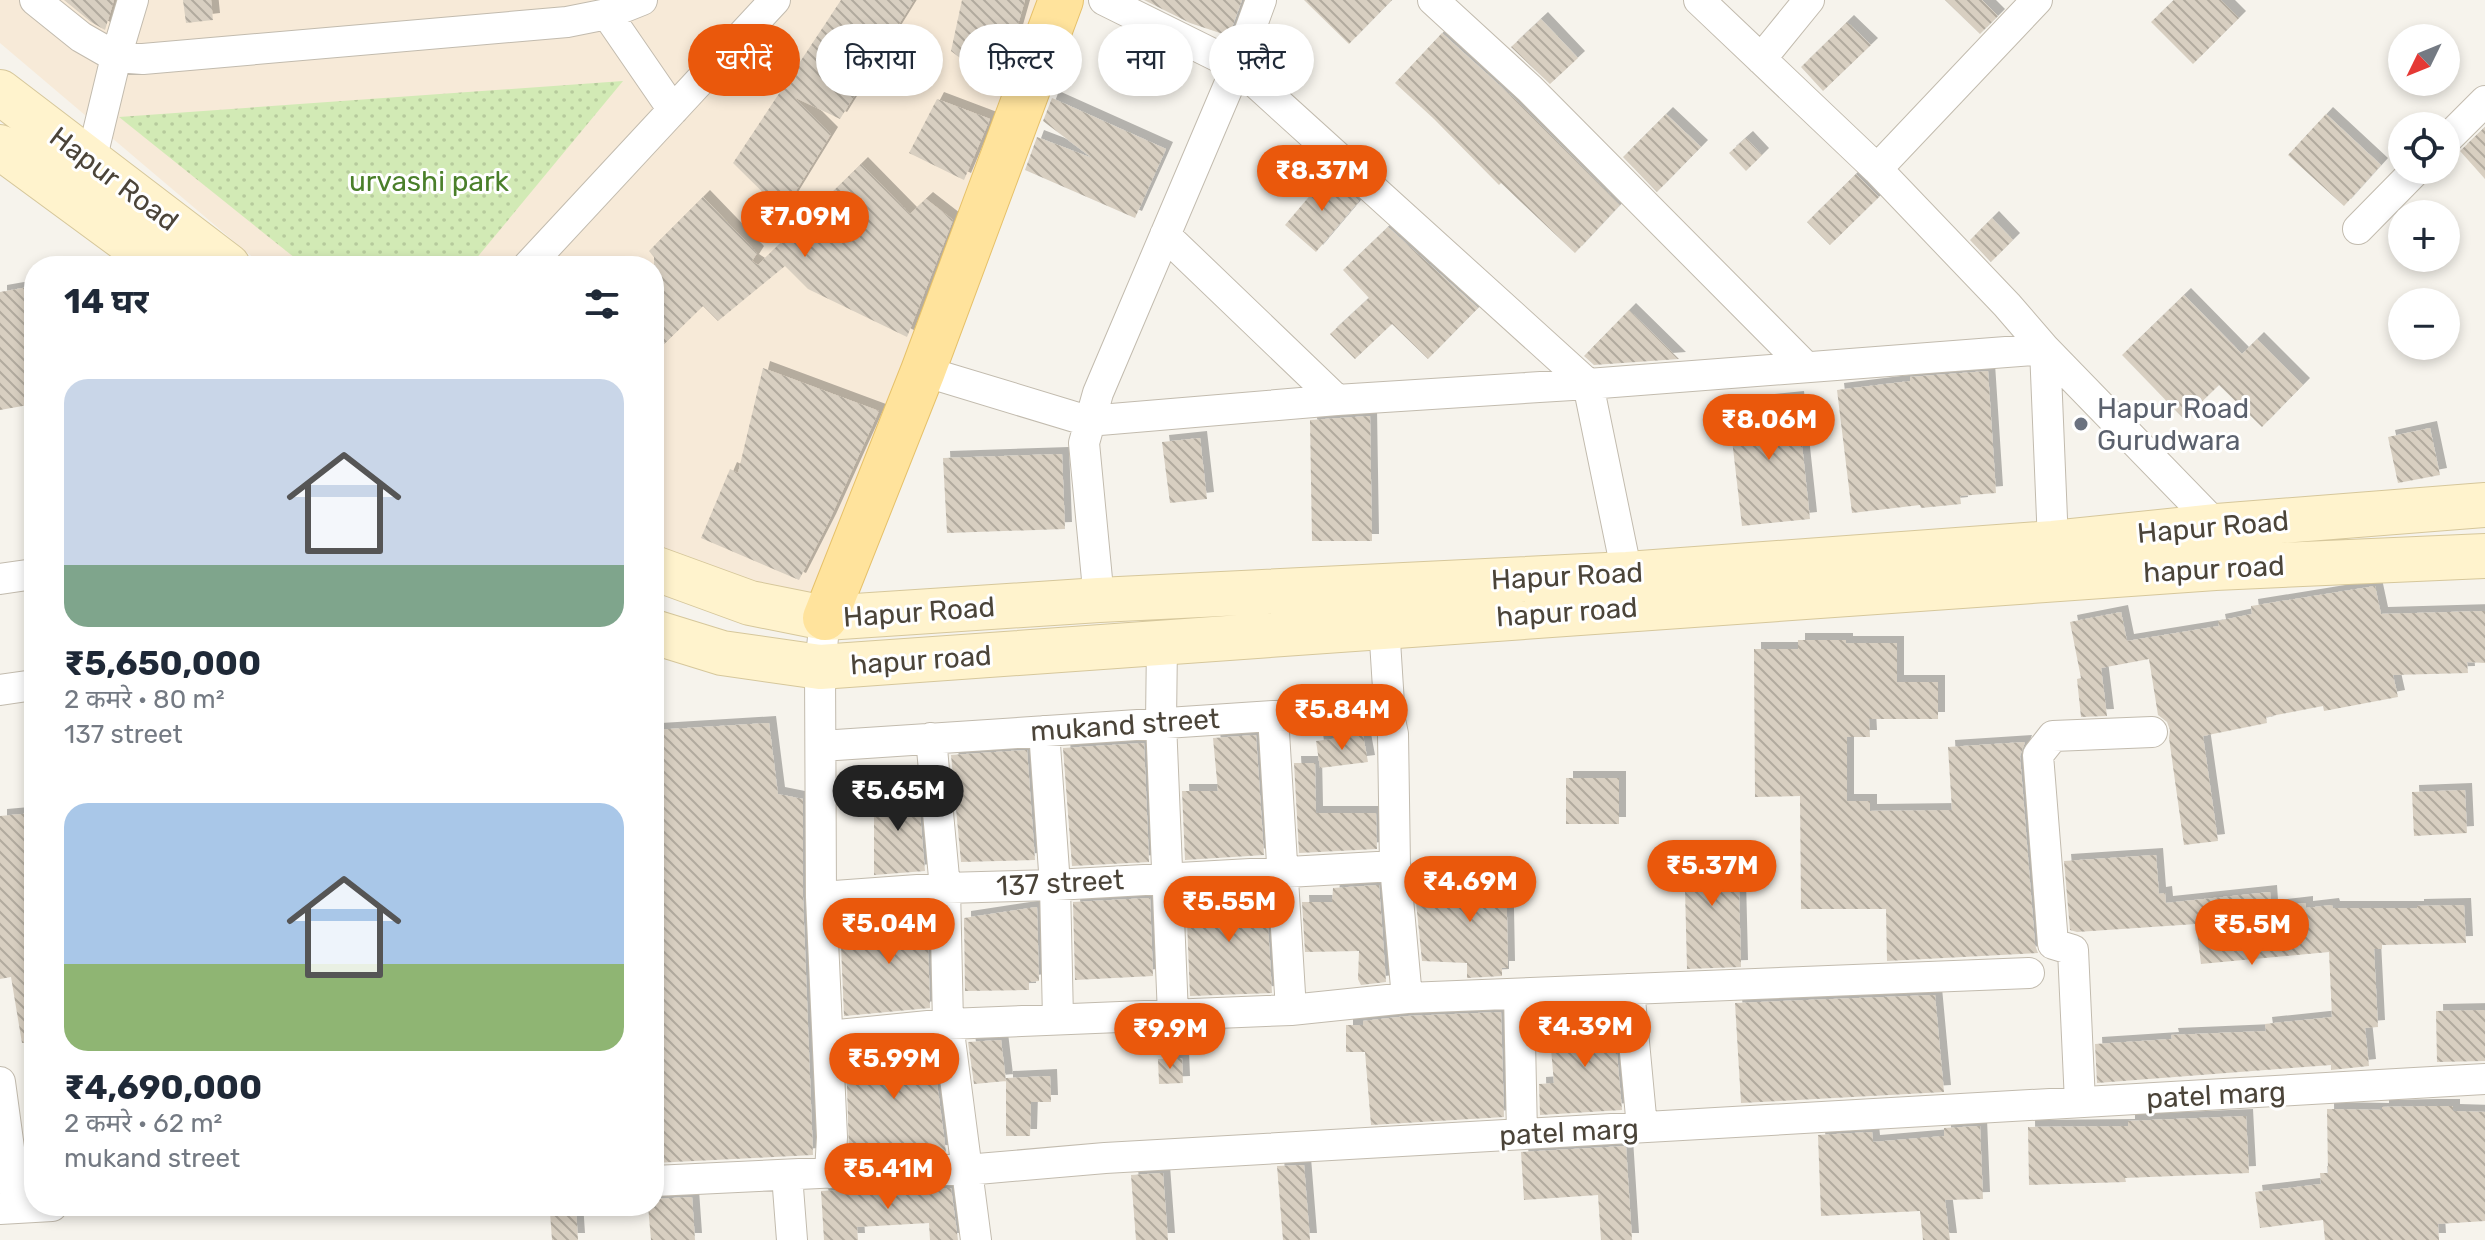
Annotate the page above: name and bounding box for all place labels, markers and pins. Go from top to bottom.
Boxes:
pin: ₹8.37M [1257,145,1387,213]
pin: ₹7.09M [740,191,870,259]
place label: Hapur Road Gurudwara [2097,392,2249,457]
pin: ₹8.06M [1704,394,1834,462]
marker: Hapur Road Gurudwara [2072,415,2090,433]
pin: ₹5.84M [1277,684,1407,752]
pin: ₹5.65M [833,765,963,833]
pin: ₹5.37M [1647,840,1777,908]
pin: ₹4.69M [1405,856,1535,924]
pin: ₹5.55M [1164,876,1294,944]
pin: ₹5.04M [824,898,954,966]
pin: ₹5.5M [2196,899,2308,967]
pin: ₹4.39M [1520,1001,1650,1069]
pin: ₹9.9M [1114,1003,1226,1071]
pin: ₹5.99M [829,1033,959,1101]
pin: ₹5.41M [823,1143,953,1211]

